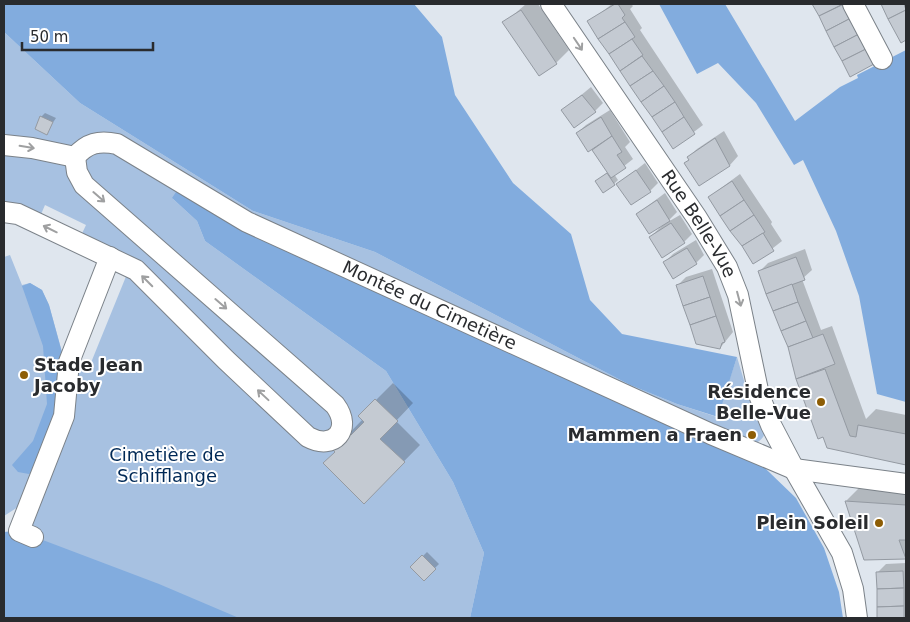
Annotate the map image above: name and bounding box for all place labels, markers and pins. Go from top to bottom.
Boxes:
place label: Stade Jean Jacoby [32,354,143,396]
marker: Stade Jean Jacoby [18,369,30,381]
place label: Résidence Belle-Vue [707,381,811,423]
marker: Résidence Belle-Vue [815,396,827,408]
place label: Mammen a Fraen [568,424,742,445]
marker: Mammen a Fraen [746,429,758,441]
place label: Plein Soleil [756,512,869,533]
marker: Plein Soleil [873,517,885,529]

